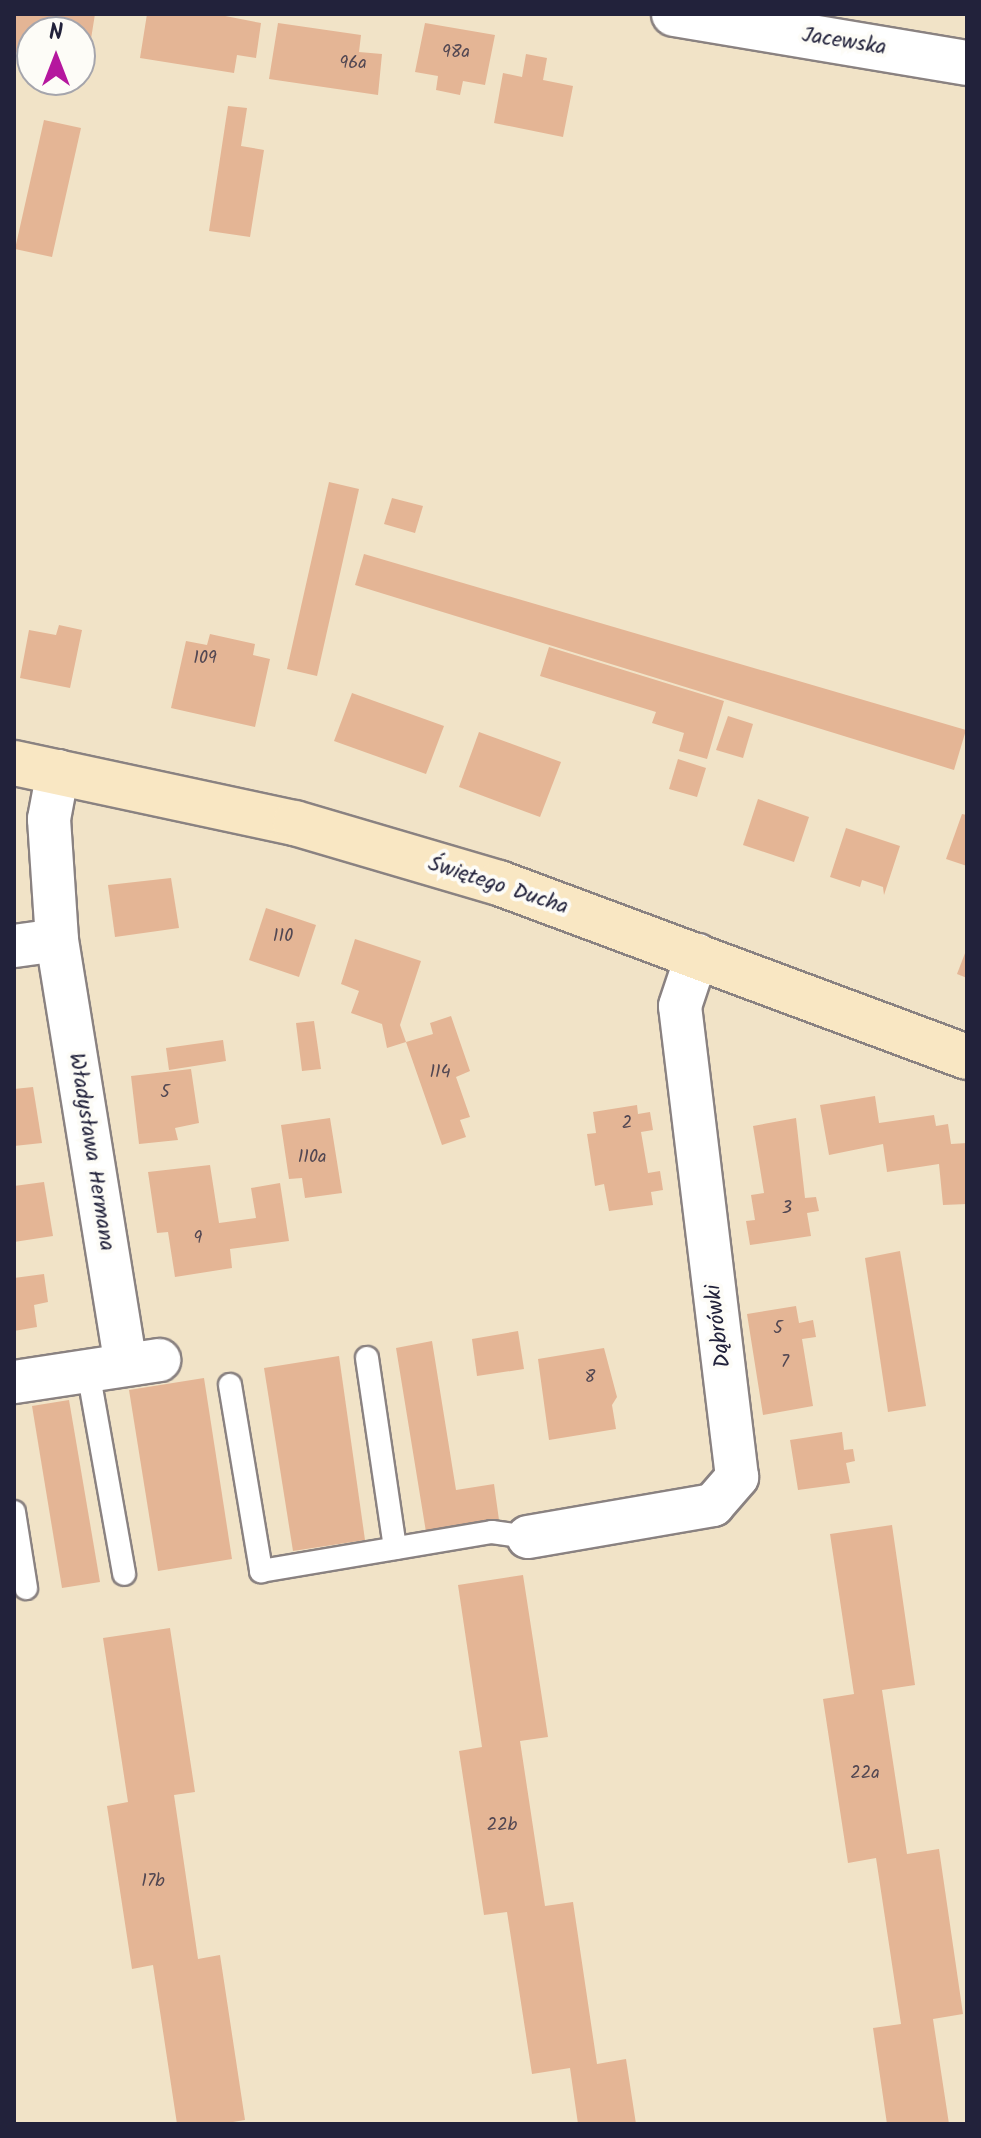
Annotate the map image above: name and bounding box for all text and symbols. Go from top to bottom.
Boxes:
north arrow [16,16,96,96]
text: N [49,16,63,51]
street label: Jacewska [800,22,888,62]
house number: 98a [442,42,470,64]
house number: 96a [339,53,367,75]
house number: 109 [193,648,217,670]
street label: Świętego Ducha [425,851,571,921]
house number: 110 [273,926,293,948]
street label: Władysława Hermana [62,1051,120,1253]
house number: 114 [429,1062,451,1084]
house number: 5 [160,1082,170,1104]
house number: 2 [622,1113,632,1135]
house number: 110a [298,1147,326,1169]
house number: 3 [782,1198,792,1220]
house number: 9 [194,1228,202,1250]
street label: Dąbrówki [701,1283,737,1369]
house number: 5 [773,1318,783,1340]
house number: 7 [781,1352,789,1374]
house number: 8 [585,1367,595,1389]
house number: 22a [850,1763,880,1785]
house number: 22b [487,1815,517,1837]
house number: 17b [141,1871,165,1893]

